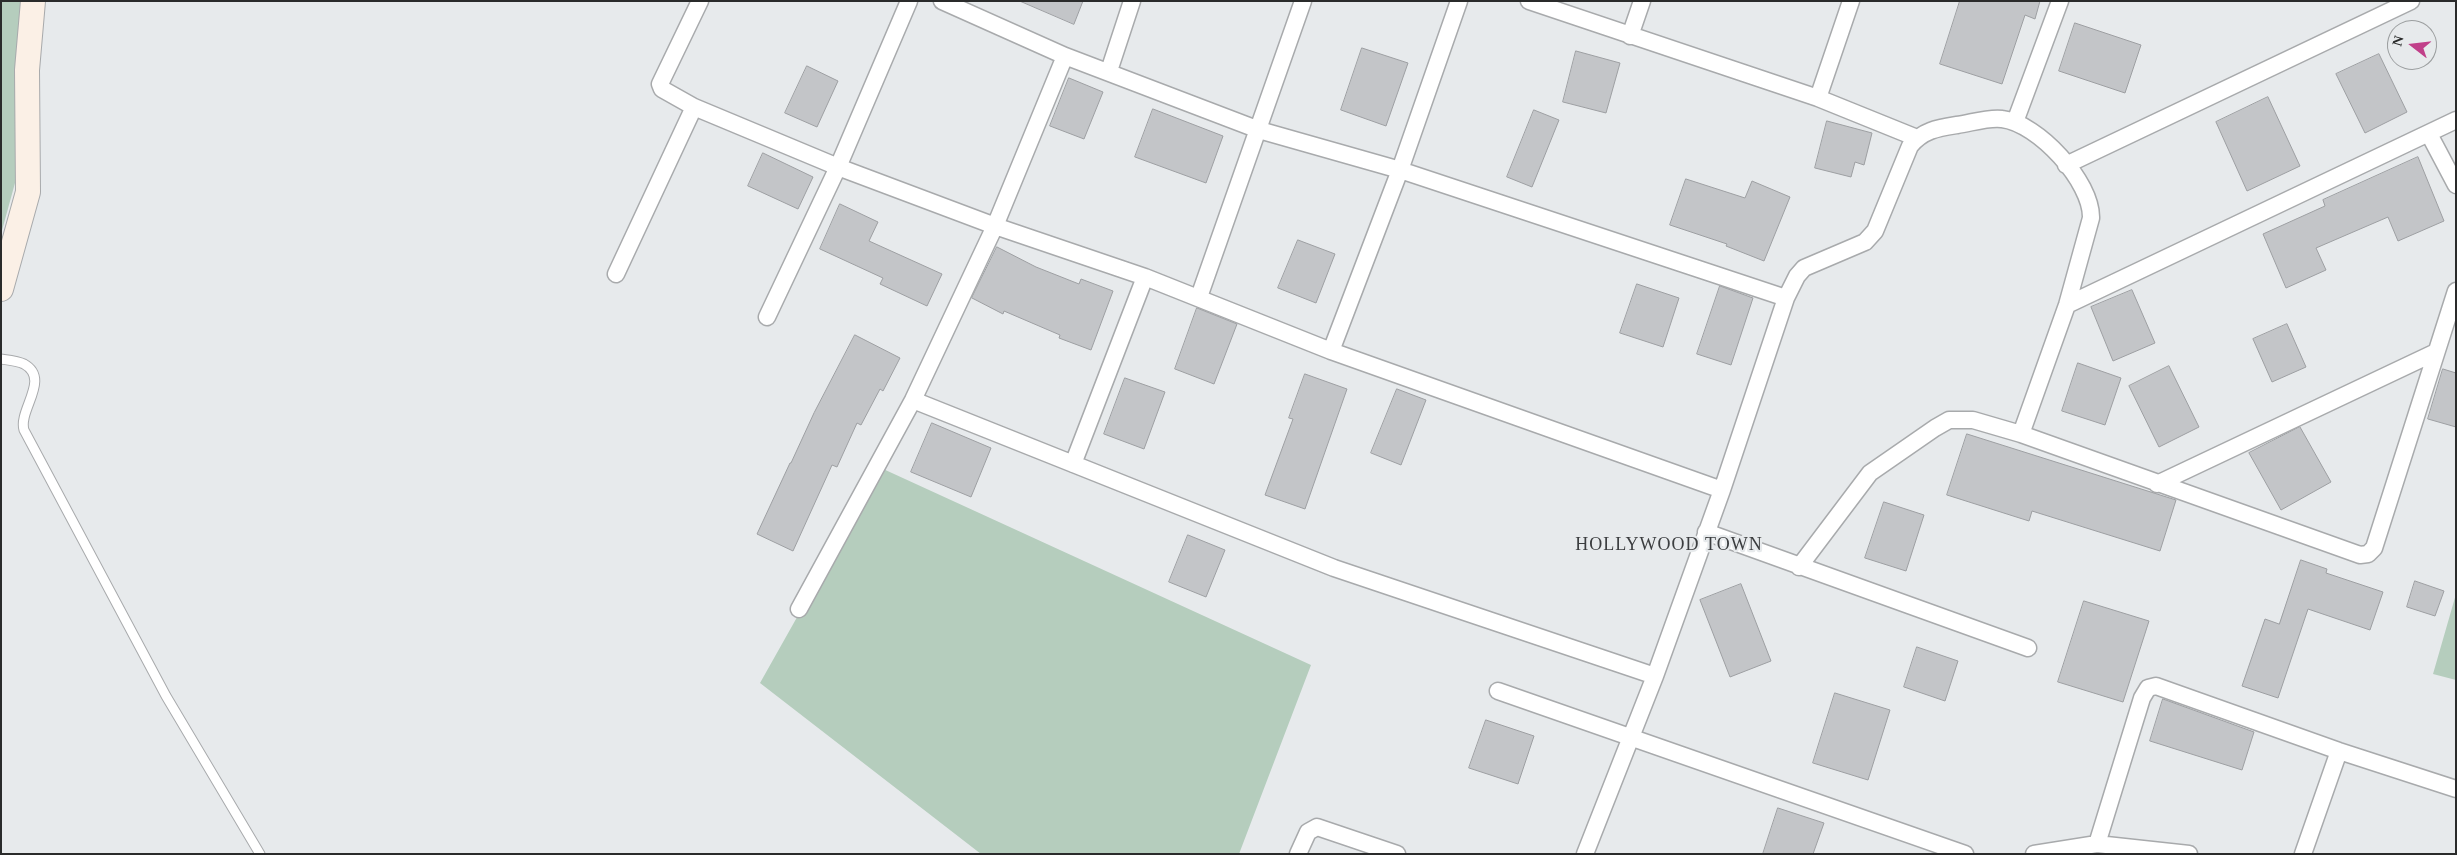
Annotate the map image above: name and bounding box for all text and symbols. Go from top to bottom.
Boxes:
north arrow [2387,20,2437,70]
text: N [2389,34,2407,48]
district label: HOLLYWOOD TOWN [1574,534,1764,556]

